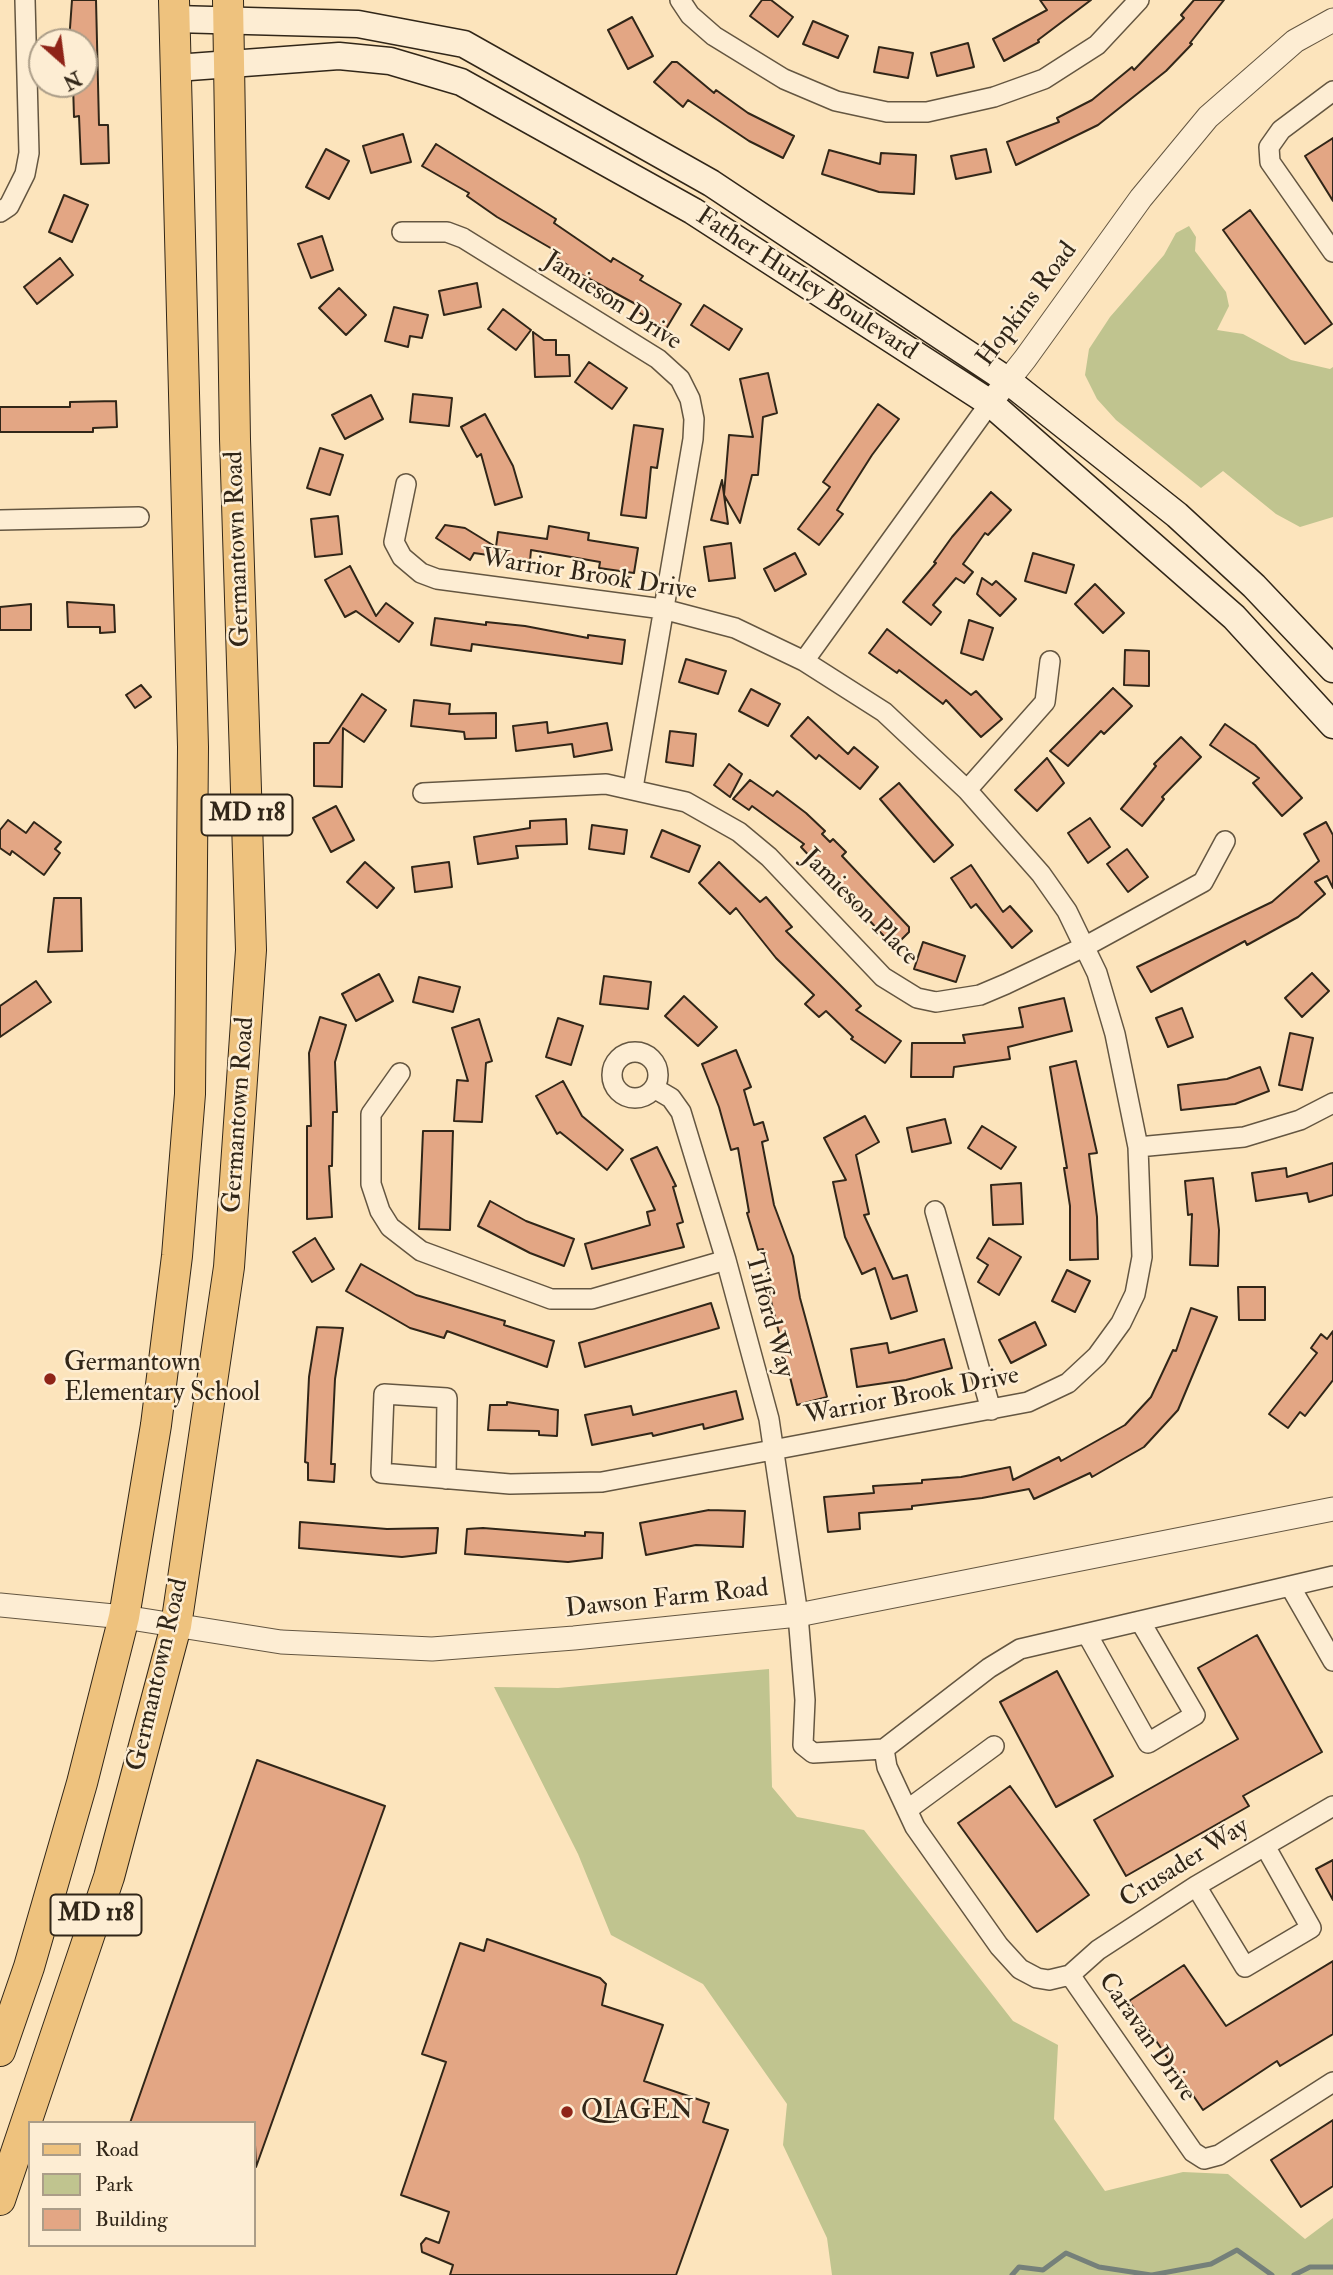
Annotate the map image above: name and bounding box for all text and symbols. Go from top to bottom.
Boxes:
north arrow [28,28,98,98]
text: N [59,65,85,94]
street label: Father Hurley Boulevard [690,202,922,368]
street label: Hopkins Road [971,237,1085,373]
street label: Jamieson Drive [537,246,687,358]
street label: Germantown Road [220,450,258,648]
street label: Warrior Brook Drive [479,544,699,608]
road number: MD 118 [202,794,292,836]
street label: Jamieson Place [794,843,924,973]
street label: Germantown Road [218,1016,262,1214]
street label: Tilford Way [736,1251,800,1381]
place label: Germantown Elementary School [64,1348,260,1410]
street label: Warrior Brook Drive [802,1361,1022,1433]
marker: Germantown Elementary School [42,1371,58,1387]
street label: Dawson Farm Road [564,1574,770,1626]
street label: Germantown Road [122,1576,196,1774]
street label: Crusader Way [1115,1812,1255,1916]
road number: MD 118 [50,1894,142,1936]
street label: Caravan Drive [1090,1968,1202,2108]
place label: QIAGEN [581,2096,693,2128]
marker: QIAGEN [559,2104,575,2120]
legend [28,2121,256,2247]
text: Road [95,2136,139,2163]
text: Park [95,2171,133,2198]
text: Building [95,2206,168,2233]

